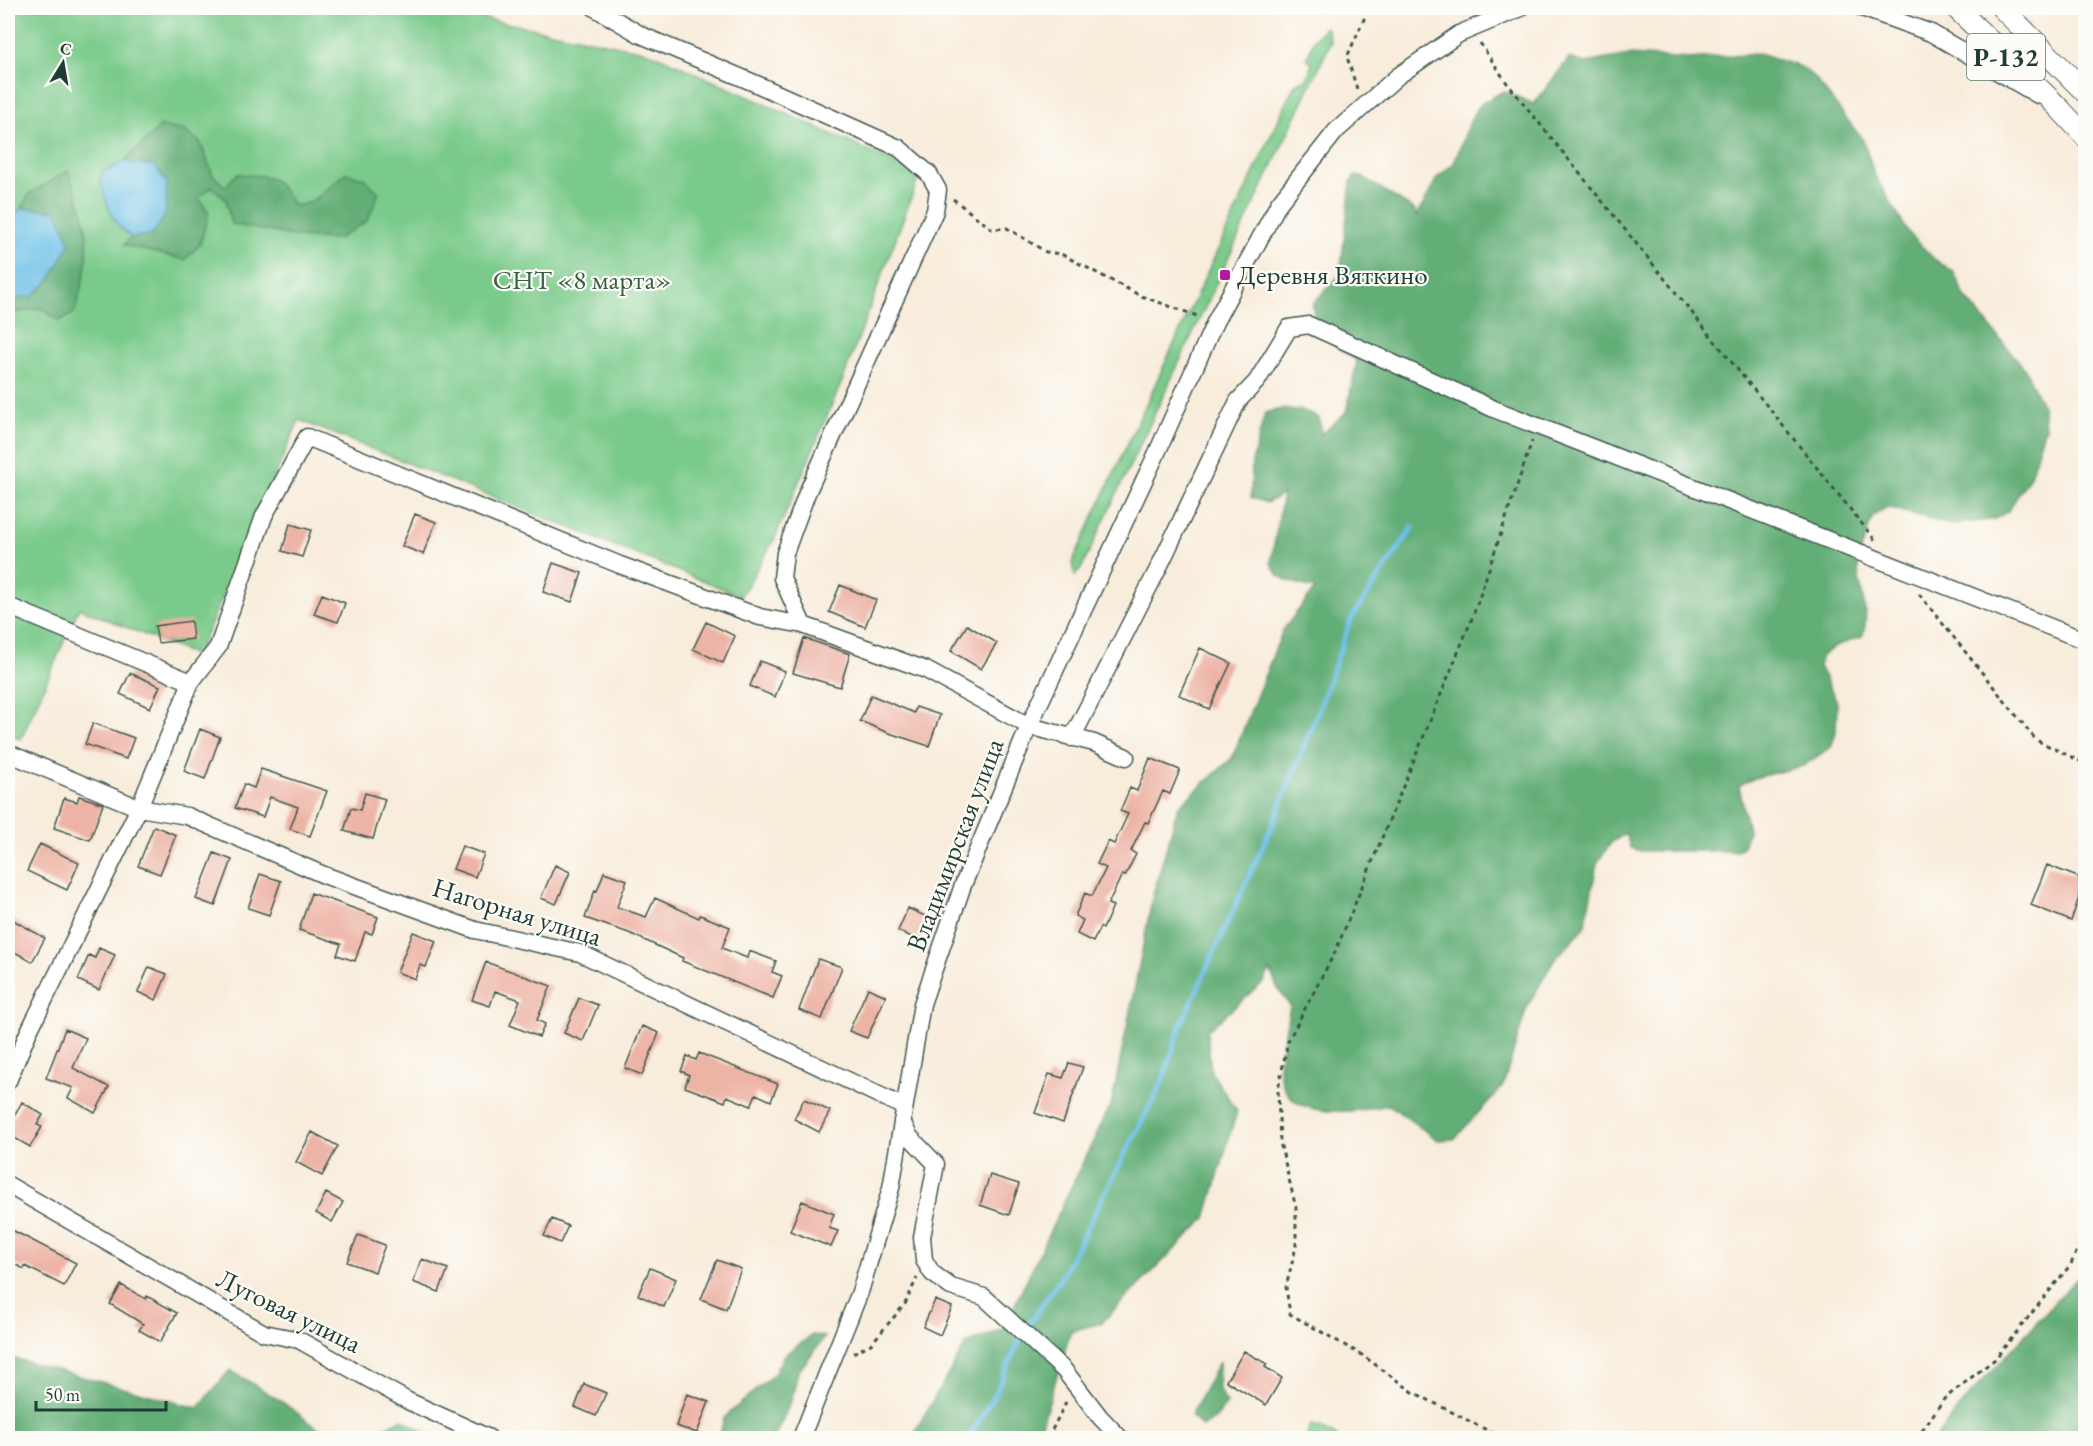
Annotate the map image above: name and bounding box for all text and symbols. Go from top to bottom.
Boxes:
north arrow [33,33,93,93]
road number: Р-132 [1967,34,2045,80]
text: С [58,37,73,60]
place label: Деревня Вяткино [1237,257,1428,292]
park label: СНТ «8 марта» [493,262,671,297]
marker: Деревня Вяткино [1218,268,1232,282]
street label: Владимирская улица [898,733,1011,956]
street label: Нагорная улица [428,869,606,954]
street label: Луговая улица [211,1260,368,1361]
scale bar [36,1374,166,1412]
text: 50 m [45,1383,80,1406]

